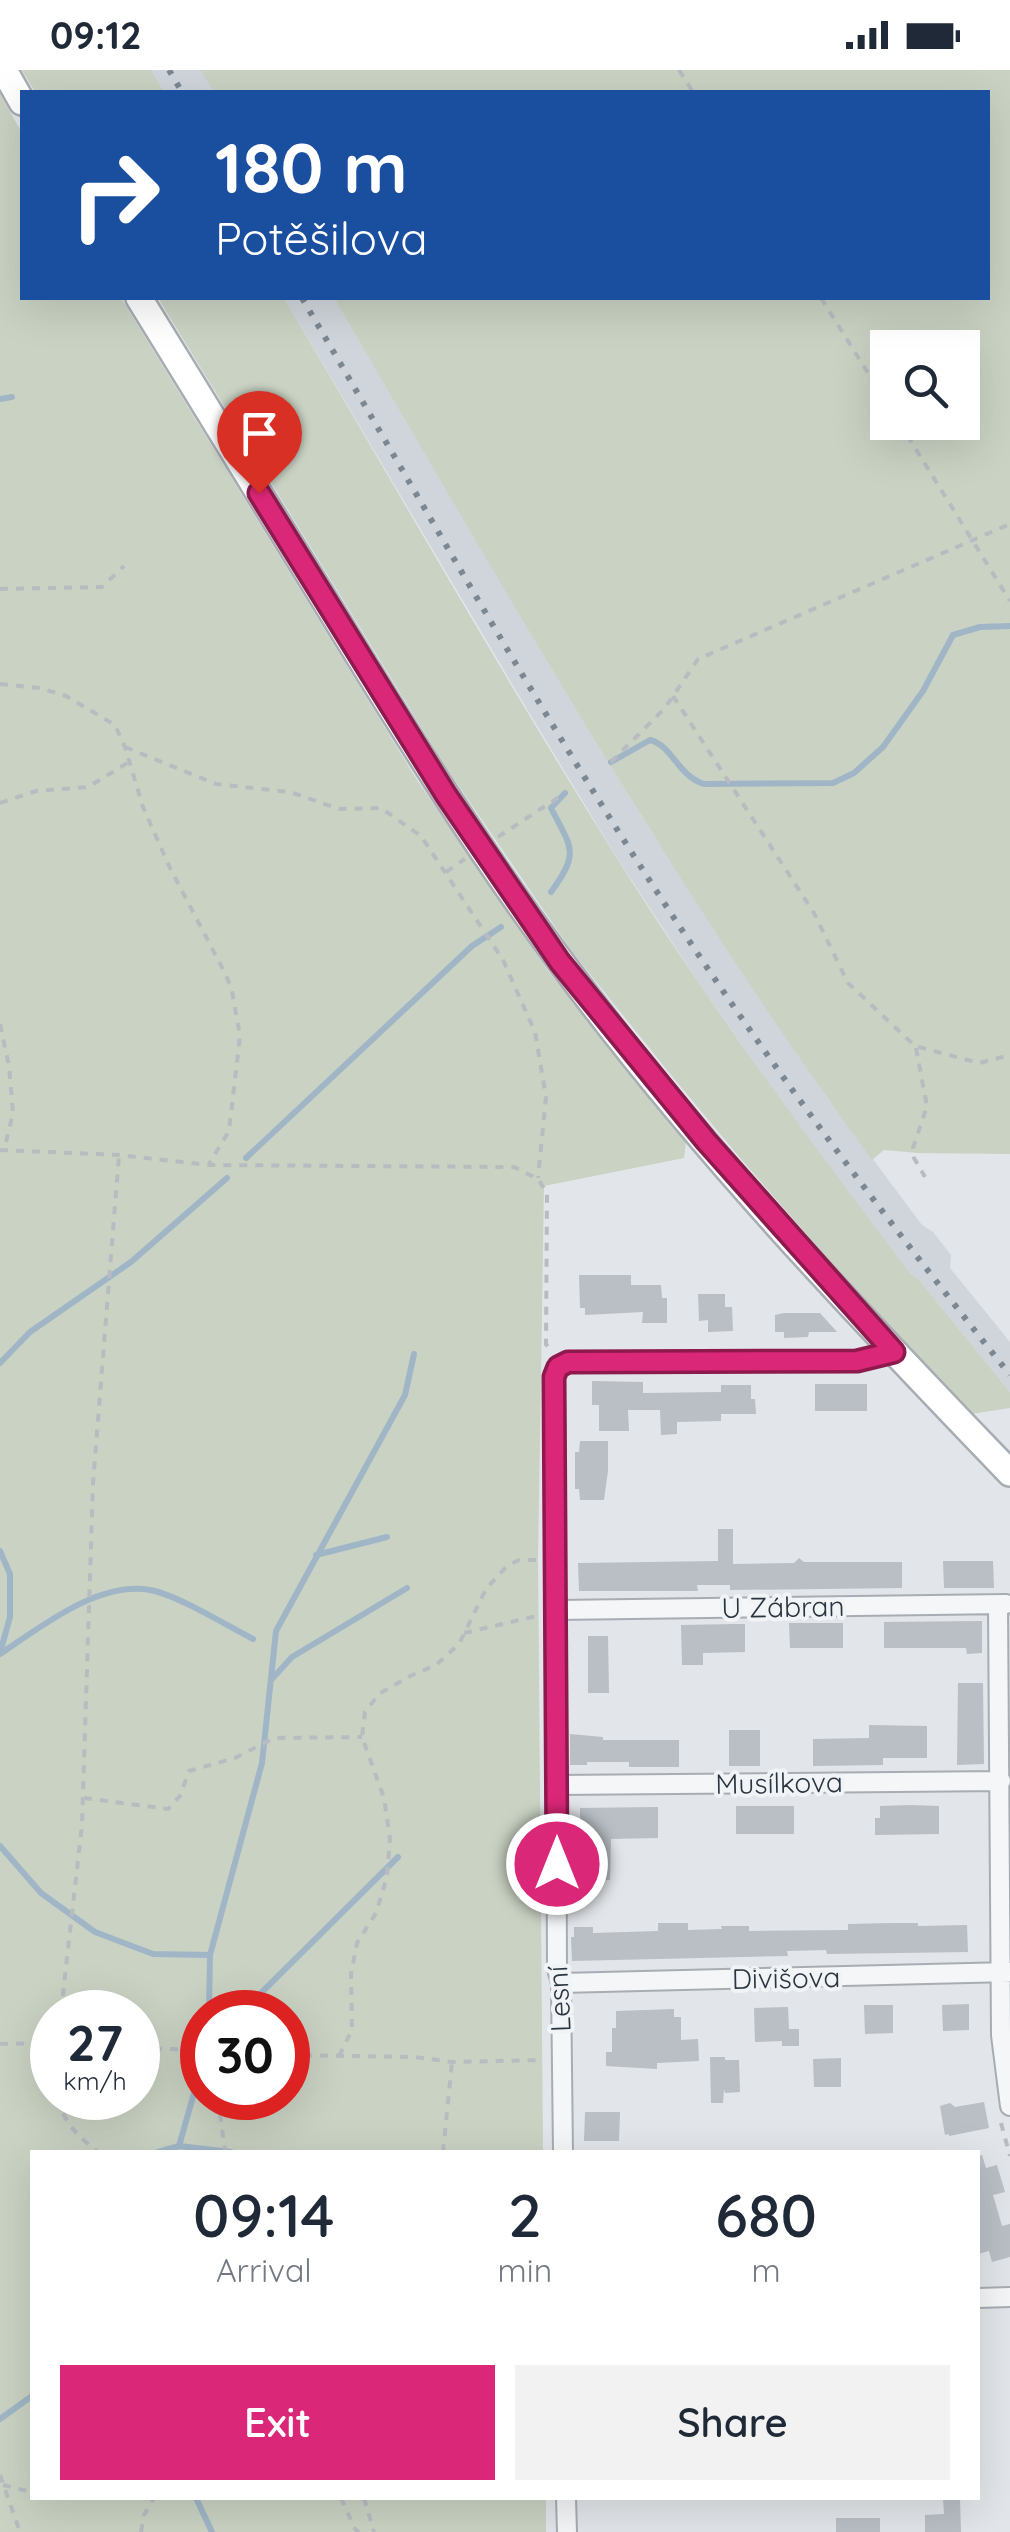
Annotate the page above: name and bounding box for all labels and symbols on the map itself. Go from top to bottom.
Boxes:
pin [217,391,302,494]
street label: U Zábran [721,1588,845,1625]
street label: Musílkova [715,1764,843,1801]
position arrow [505,1812,609,1916]
street label: Divišova [731,1959,841,1996]
street label: Lesní [539,1965,578,2033]
speed limit sign: 30 [180,1990,310,2120]

